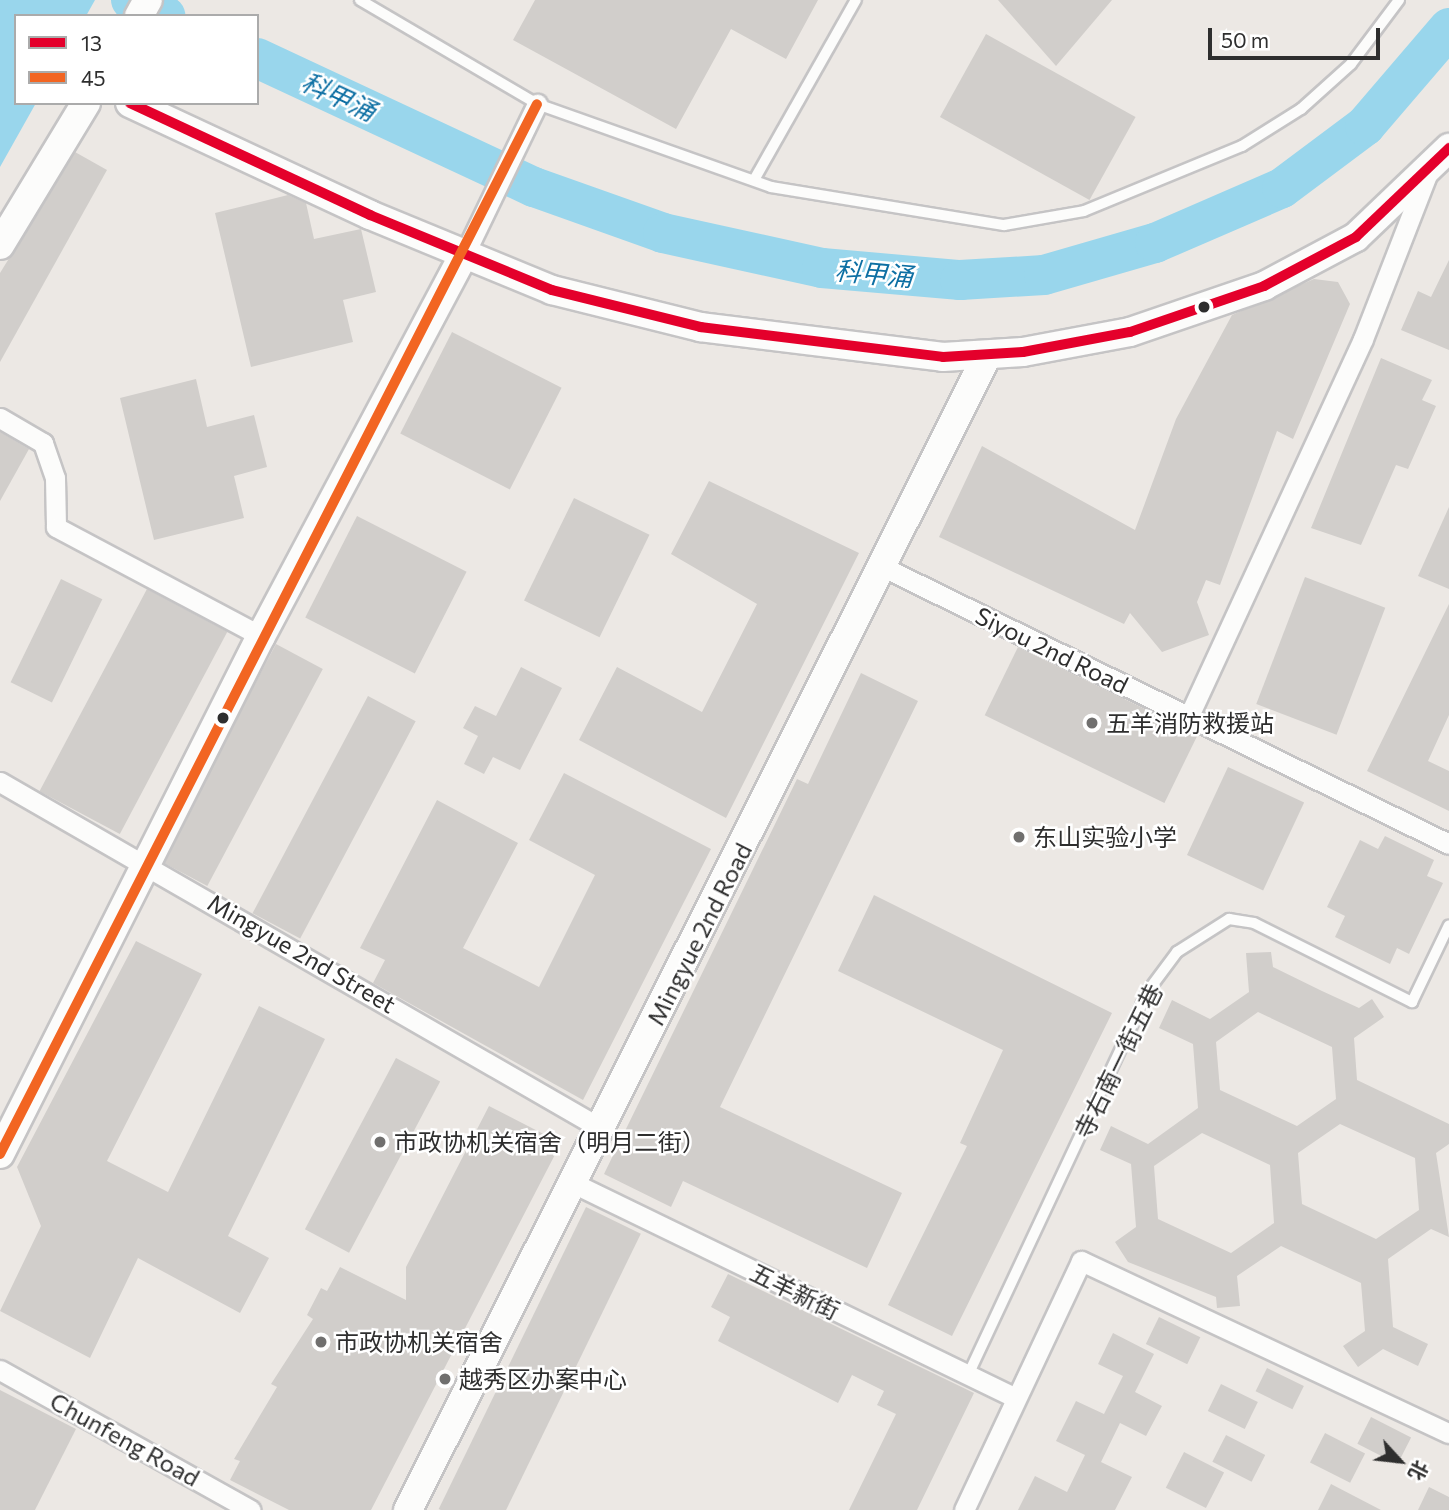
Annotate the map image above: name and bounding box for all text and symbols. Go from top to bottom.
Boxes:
legend [14,14,259,105]
scale bar [1211,14,1382,58]
text: 50 m [1221,27,1269,52]
text: 13 [81,30,102,55]
text: 45 [81,65,106,90]
water label: 科甲涌 [297,65,381,127]
water label: 科甲涌 [834,254,914,292]
unlabelled marker [1197,300,1211,314]
street label: Siyou 2nd Road [971,601,1133,699]
place label: 五羊消防救援站 [1106,709,1274,737]
unlabelled marker [216,711,230,725]
marker: 五羊消防救援站 [1084,715,1100,731]
place label: 东山实验小学 [1033,823,1177,851]
marker: 东山实验小学 [1011,829,1027,845]
street label: Mingyue 2nd Road [641,838,757,1030]
street label: Mingyue 2nd Street [203,887,401,1019]
street label: 寺右南一街五巷 [1068,979,1168,1143]
place label: 市政协机关宿舍（明月二街） [394,1128,706,1156]
marker: 市政协机关宿舍（明月二街） [372,1134,388,1150]
street label: 五羊新街 [746,1257,844,1325]
place label: 市政协机关宿舍 [335,1328,503,1356]
marker: 市政协机关宿舍 [313,1334,329,1350]
place label: 越秀区办案中心 [459,1365,627,1393]
marker: 越秀区办案中心 [437,1371,453,1387]
street label: Chunfeng Road [45,1386,205,1492]
north arrow [1365,1426,1435,1496]
text: 北 [1405,1457,1434,1484]

